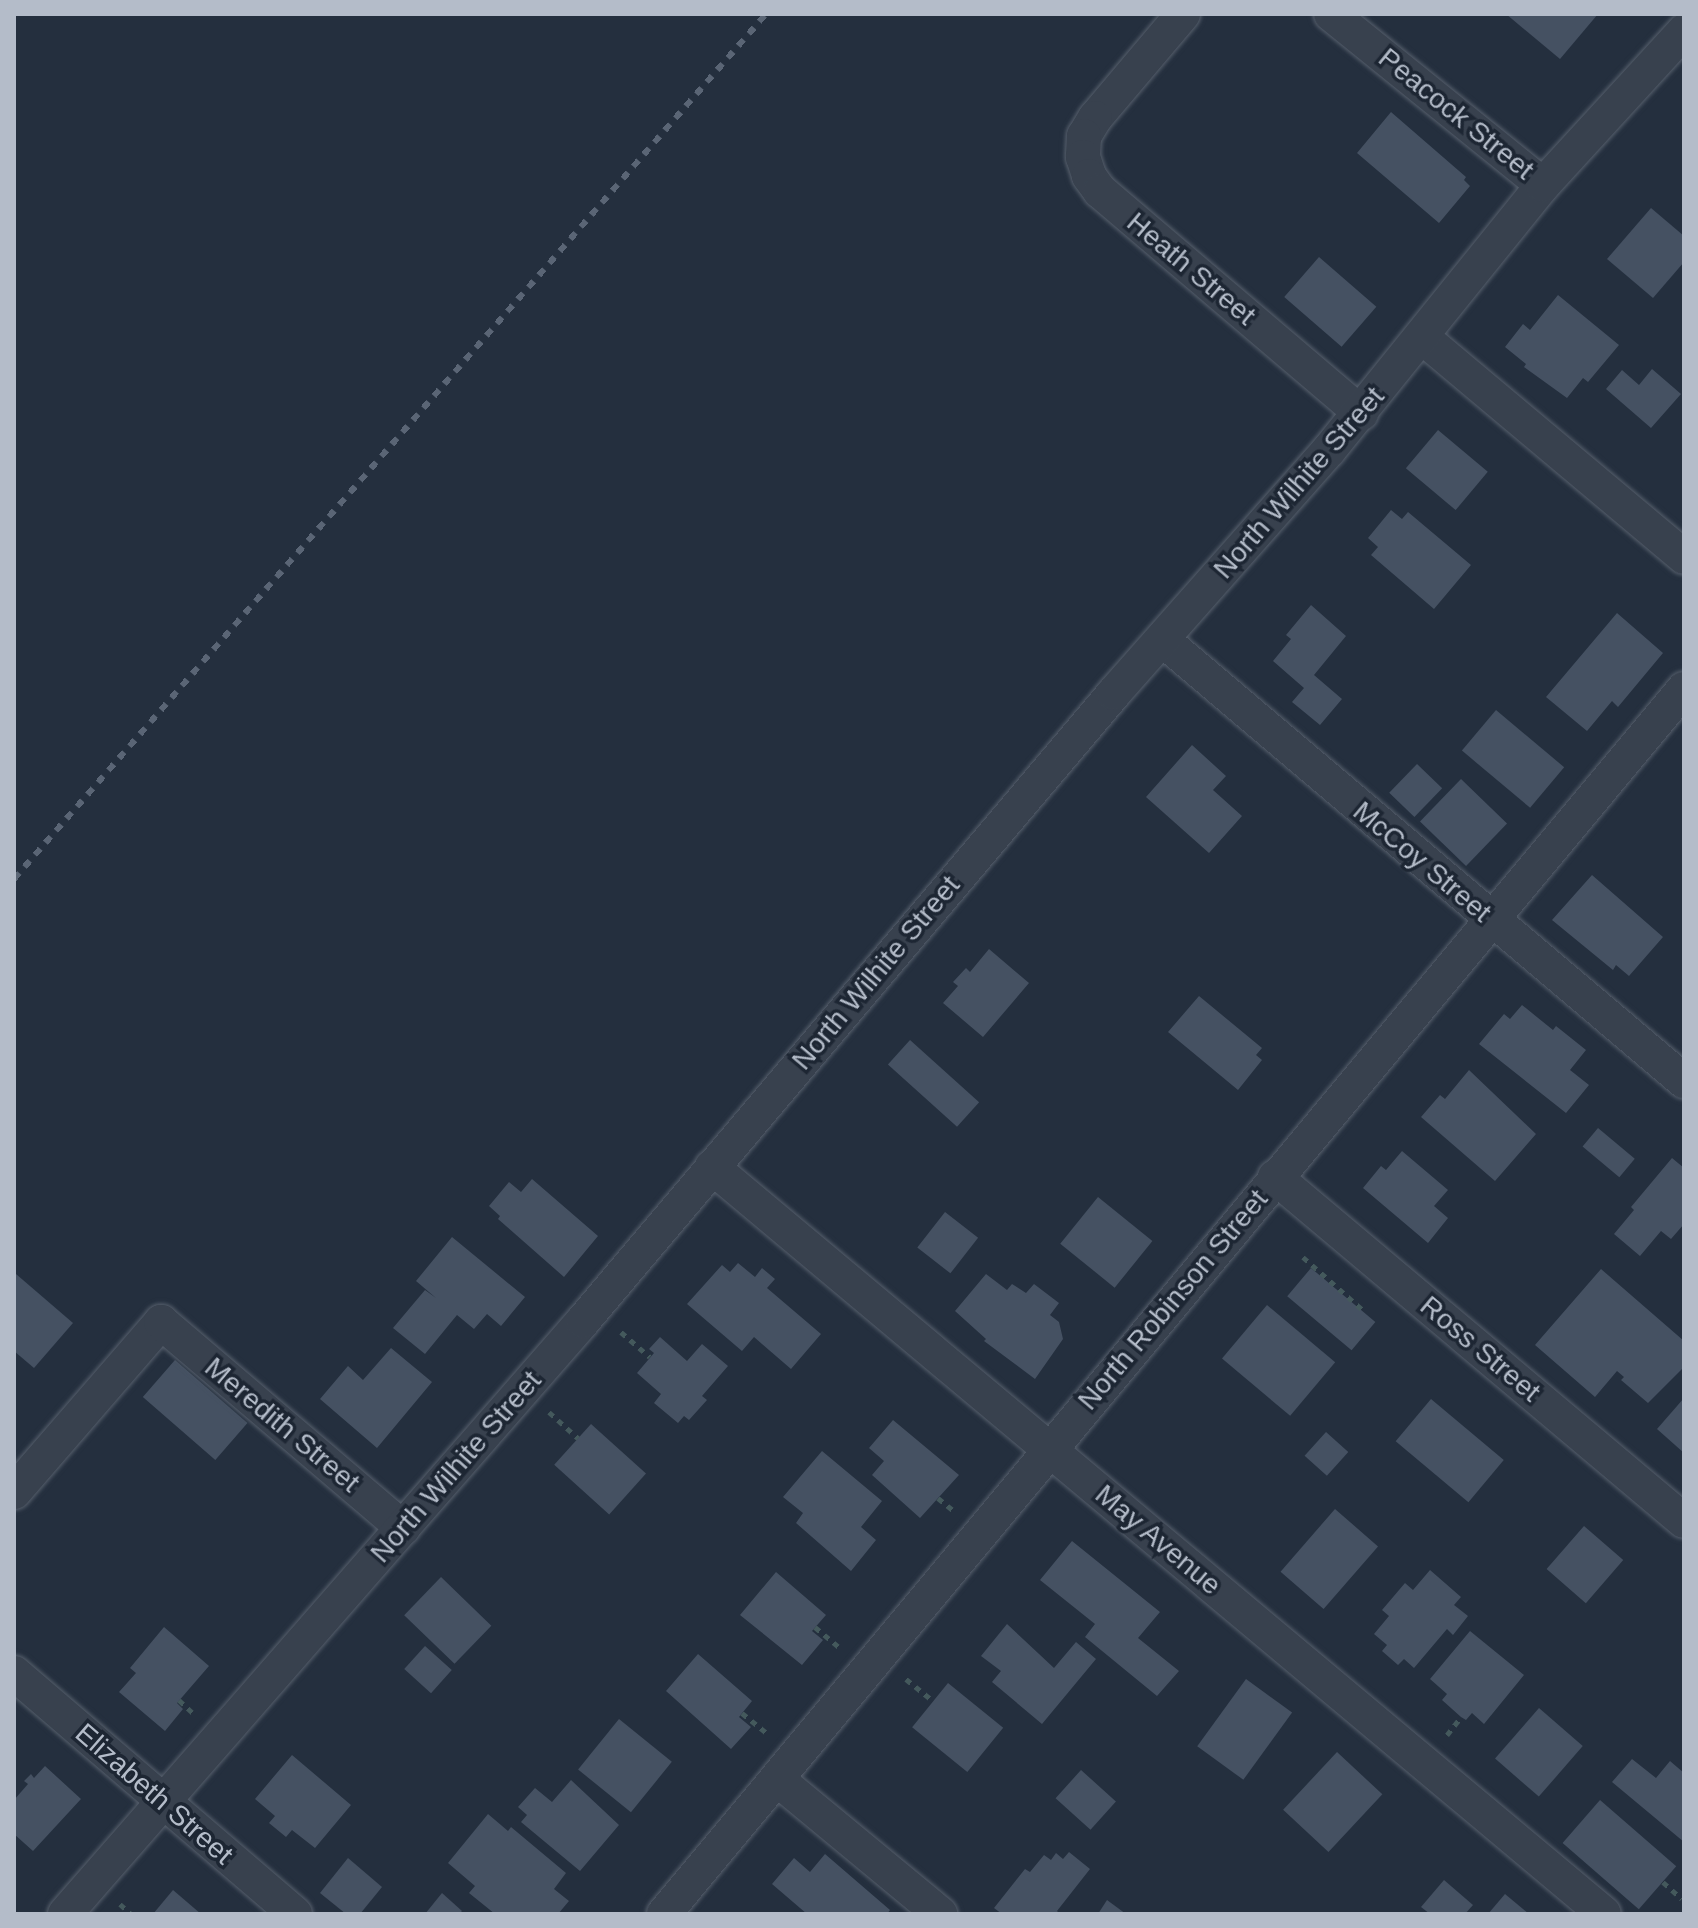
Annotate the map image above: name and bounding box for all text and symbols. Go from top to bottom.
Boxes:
street label: Peacock Street [1372,41,1540,187]
street label: Heath Street [1120,206,1262,332]
street label: North Wilhite Street [1207,380,1391,586]
street label: McCoy Street [1346,795,1498,929]
street label: North Wilhite Street [785,869,967,1077]
street label: North Robinson Street [1071,1183,1275,1417]
street label: Ross Street [1413,1289,1547,1409]
street label: Meredith Street [198,1351,366,1499]
street label: North Wilhite Street [364,1364,548,1570]
street label: May Avenue [1088,1477,1228,1603]
street label: Elizabeth Street [68,1716,240,1872]

